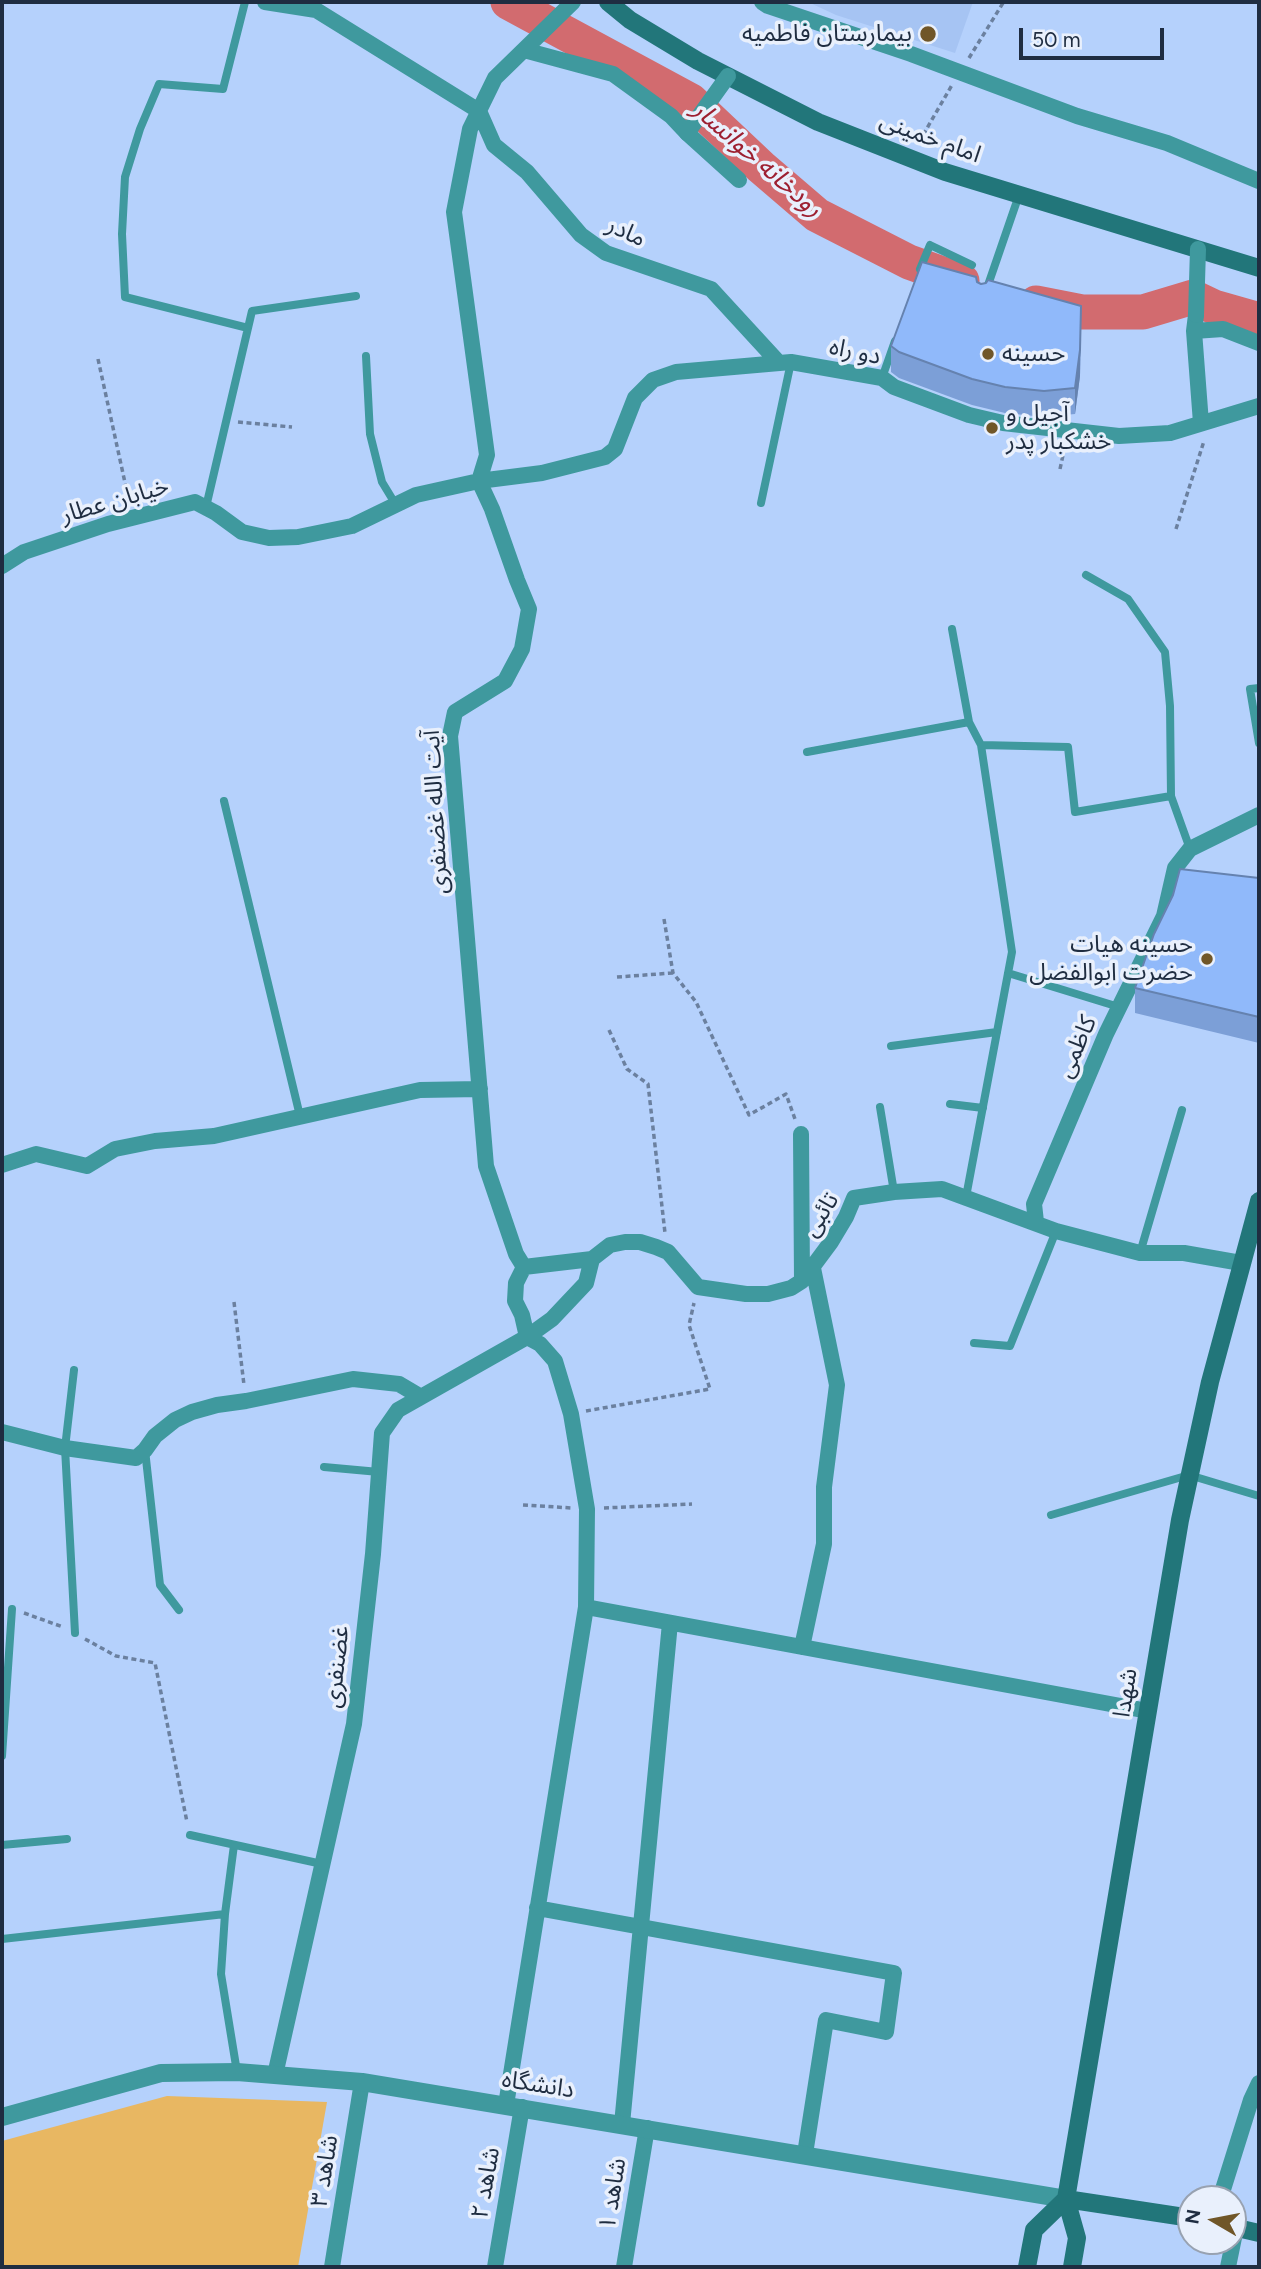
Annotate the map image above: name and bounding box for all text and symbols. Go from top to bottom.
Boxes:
scale bar [1023,14,1168,58]
place label: بیمارستان فاطمیه [742,20,912,48]
marker: بیمارستان فاطمیه [918,24,938,44]
text: 50 m [1032,27,1081,52]
water label: رودخانه خوانسار [685,94,829,224]
street label: امام خمینی [875,106,985,170]
street label: مادر [602,211,650,253]
street label: دو راه [827,333,883,371]
place label: حسینه [1002,340,1065,368]
marker: حسینه [980,346,996,362]
place label: آجیل و خشکبار پدر [1006,400,1111,456]
marker: آجیل و خشکبار پدر [984,420,1000,436]
street label: خیابان عطار [58,472,172,530]
street label: آیت الله غضنفری [417,729,455,895]
place label: حسینه هیات حضرت ابوالفضل [1029,931,1193,987]
marker: حسینه هیات حضرت ابوالفضل [1199,951,1215,967]
street label: کاظمی [1051,1012,1103,1082]
street label: تائبی [796,1188,846,1242]
street label: غضنفری [318,1624,356,1710]
street label: شهدا [1108,1666,1144,1720]
street label: دانشگاه [500,2065,576,2105]
street label: شاهد ۳ [305,2133,345,2209]
street label: شاهد ۲ [466,2145,506,2221]
street label: شاهد ۱ [593,2156,633,2232]
north arrow [1177,2185,1247,2255]
text: N [1180,2207,1205,2226]

